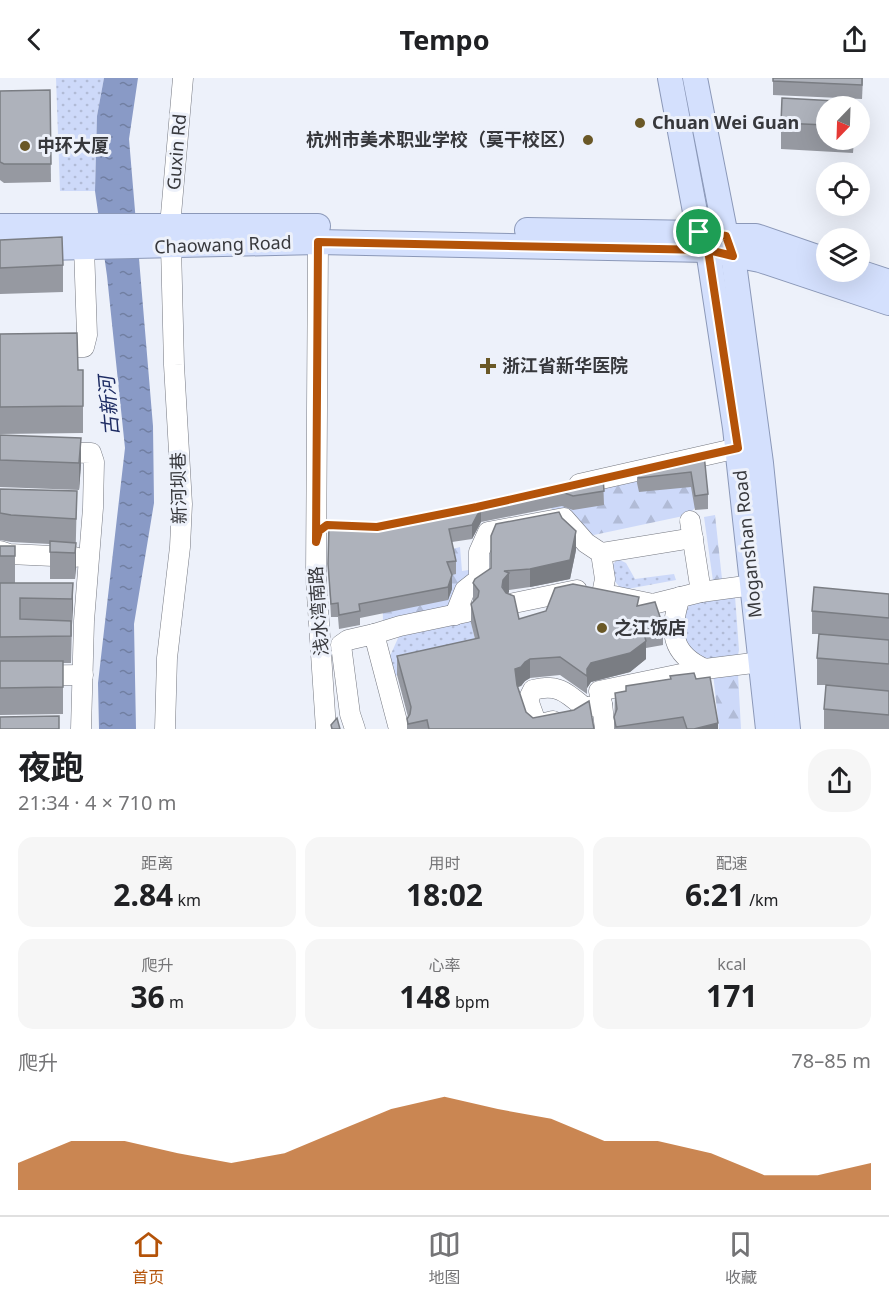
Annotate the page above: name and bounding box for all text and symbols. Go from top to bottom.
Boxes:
text: Tempo [399,21,490,58]
icon: back [18,23,51,56]
icon: share [838,23,871,56]
north arrow [816,96,870,150]
map controls [816,96,870,282]
place label: Chuan Wei Guan [652,110,799,134]
street label: Guxin Rd [161,113,191,191]
marker: Chuan Wei Guan [633,116,647,130]
place label: 杭州市美术职业学校（莫干校区） [306,127,576,151]
place label: 中环大厦 [37,133,109,157]
marker: 杭州市美术职业学校（莫干校区） [581,133,595,147]
marker: 中环大厦 [18,139,32,153]
button: locate [816,162,870,216]
pin [673,206,724,257]
icon: arrive [682,215,715,248]
button: layers [816,228,870,282]
street label: Chaowang Road [154,230,292,258]
place label: 浙江省新华医院 [502,353,628,377]
marker: 浙江省新华医院 [479,357,497,375]
water label: 古新河 [92,371,125,437]
street label: 新河坝巷 [165,452,191,524]
street label: Moganshan Road [727,469,767,619]
street label: 浅水湾南路 [303,565,333,657]
place label: 之江饭店 [614,615,686,639]
marker: 之江饭店 [595,621,609,635]
text: 夜跑 [18,744,84,789]
button: share [808,749,871,812]
text: 21:34 · 4 × 710 m [18,789,176,816]
text: 距离 [141,852,173,874]
text: 用时 [428,852,461,874]
text: 配速 [716,852,748,874]
text: 2.84 [113,874,173,915]
text: 18:02 [406,874,483,915]
text: 6:21 [685,874,745,915]
text: km [173,889,201,911]
text: /km [745,889,779,911]
text: kcal [717,953,746,975]
text: 爬升 [141,954,173,976]
text: 心率 [428,954,461,976]
text: 171 [706,975,758,1016]
text: 36 [130,976,165,1017]
text: 148 [399,976,451,1017]
text: m [165,991,184,1013]
text: bpm [451,991,490,1013]
text: 78–85 m [791,1047,871,1074]
text: 爬升 [18,1049,58,1076]
tab: 首页 [132,1228,165,1288]
tab: 地图 [428,1228,461,1288]
tab: 收藏 [724,1228,757,1288]

